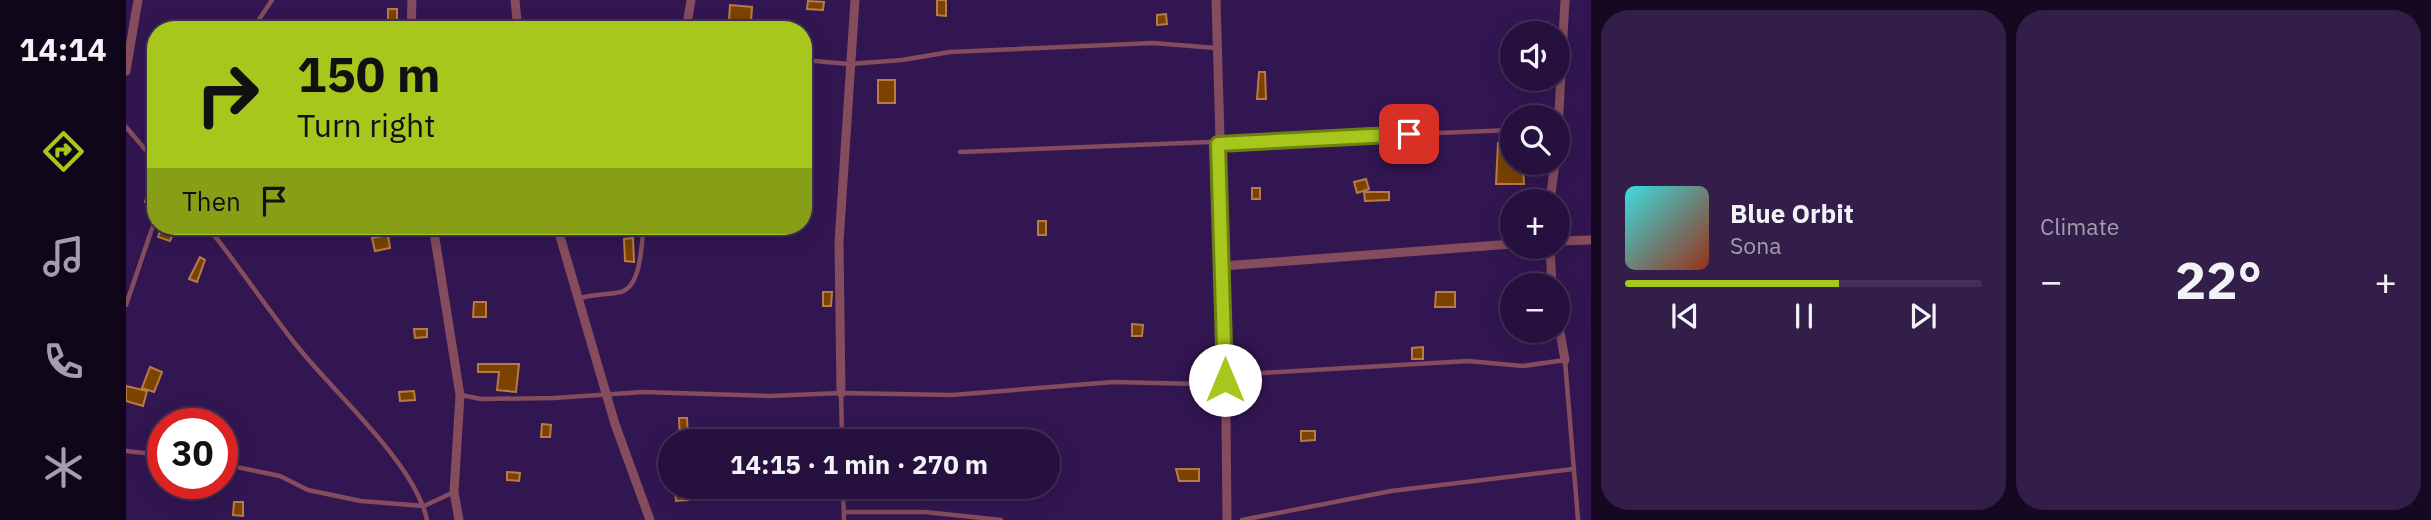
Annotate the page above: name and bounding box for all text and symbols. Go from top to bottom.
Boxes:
map controls [1500,21,1570,343]
button: sound [1500,21,1570,91]
text: 14:14 [19,28,107,70]
text: 150 m [297,42,441,105]
icon: right [182,49,273,140]
text: Turn right [297,104,435,146]
pin [1379,104,1439,164]
button: search [1500,105,1570,175]
icon: arrive [1390,115,1428,153]
icon: directions [39,127,88,176]
icon: arrive [255,182,293,220]
text: Then [182,184,241,218]
button: + [1500,189,1570,259]
text: Blue Orbit [1730,196,1854,230]
text: Climate [2040,211,2119,241]
text: Sona [1730,230,1782,260]
icon: music [39,232,88,281]
text: 22° [2175,246,2262,313]
text: − [2040,256,2063,305]
text: + [2374,256,2397,305]
button: − [1500,273,1570,343]
icon: previous [1666,297,1704,335]
icon: pause [1785,297,1823,335]
icon: next [1904,297,1942,335]
icon: phone [39,337,88,386]
position arrow [1188,343,1262,417]
speed limit sign: 30 [147,408,238,499]
icon: climate [39,443,88,492]
text: 14:15 · 1 min · 270 m [730,447,988,481]

